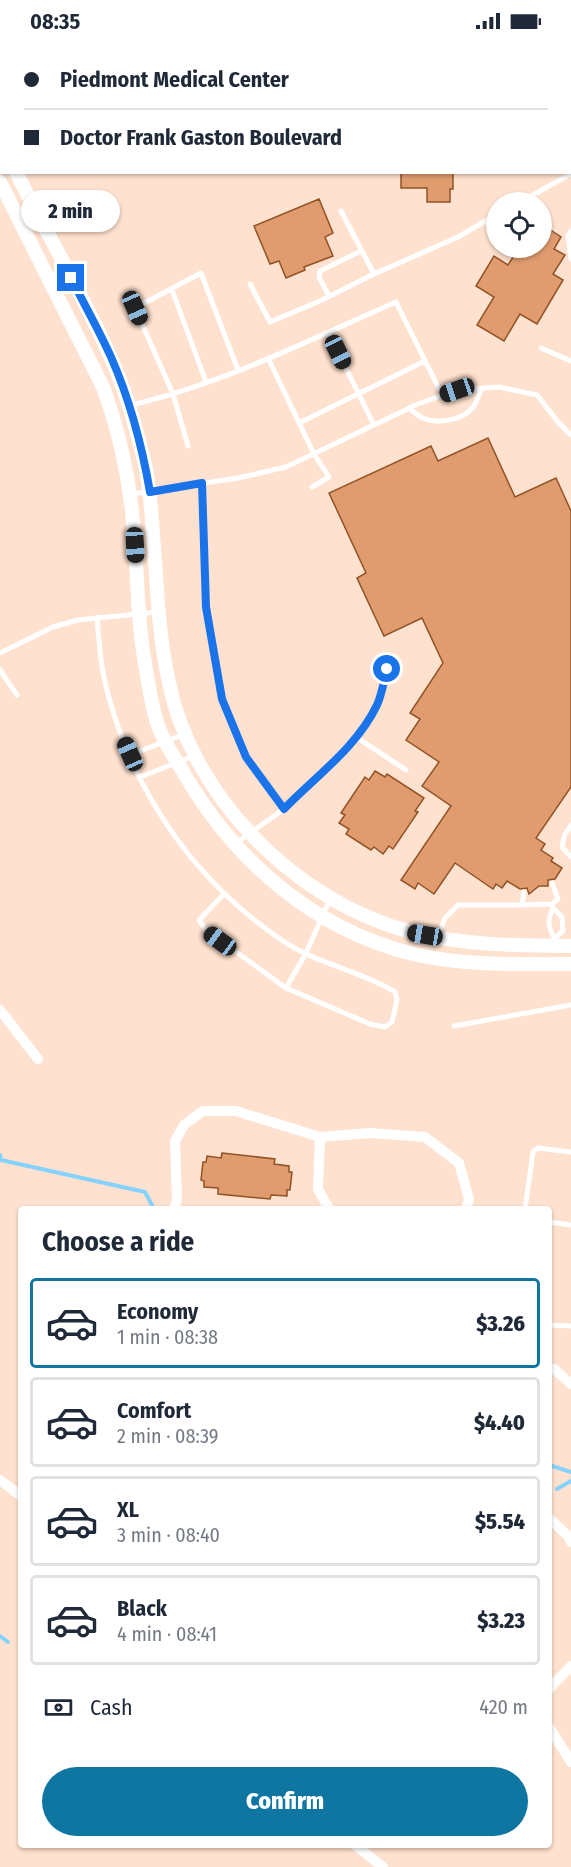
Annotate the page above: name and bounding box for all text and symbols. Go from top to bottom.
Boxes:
text: 08:35 [30,8,80,35]
text: Piedmont Medical Center [60,66,289,93]
text: Doctor Frank Gaston Boulevard [60,124,342,151]
callout: 2 min [22,191,121,233]
map controls [486,192,552,258]
button: locate [486,192,552,258]
text: 2 min [48,199,93,223]
route end [57,264,84,291]
car [119,288,151,328]
car [322,332,354,372]
car [437,376,477,404]
car [125,527,145,563]
route start [373,655,400,682]
car [114,734,146,774]
car [200,923,240,959]
car [406,923,444,947]
text: Choose a ride [42,1226,194,1258]
icon: car [45,1296,99,1350]
text: Economy [117,1298,198,1325]
text: $3.26 [476,1310,525,1337]
text: 1 min · 08:38 [117,1325,218,1349]
icon: car [45,1395,99,1449]
text: Comfort [117,1397,191,1424]
text: $4.40 [474,1409,525,1436]
text: 2 min · 08:39 [117,1424,218,1448]
icon: car [45,1494,99,1548]
text: XL [117,1496,139,1523]
text: $5.54 [475,1508,525,1535]
text: 3 min · 08:40 [117,1523,220,1547]
icon: car [45,1593,99,1647]
text: Black [117,1595,167,1622]
text: $3.23 [477,1607,525,1634]
text: 4 min · 08:41 [117,1622,217,1646]
icon: cash [42,1691,75,1724]
text: Cash [90,1694,133,1721]
text: 420 m [479,1695,528,1719]
button: Confirm [42,1767,528,1836]

